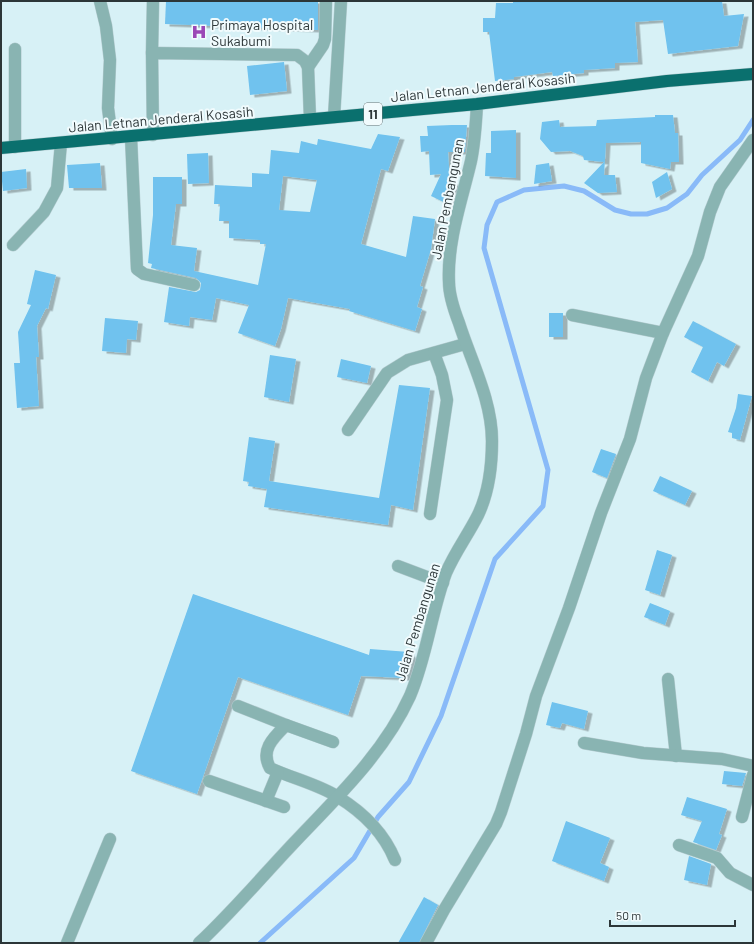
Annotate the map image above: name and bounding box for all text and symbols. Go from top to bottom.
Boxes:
place label: Primaya Hospital Sukabumi [211,16,313,49]
hospital icon: Primaya Hospital Sukabumi [190,23,208,41]
street label: Jalan Letnan Jenderal Kosasih [390,69,576,105]
street label: Jalan Letnan Jenderal Kosasih [68,102,254,136]
road number: 11 [364,103,382,125]
street label: Jalan Pembangunan [427,137,467,261]
street label: Jalan Pembangunan [391,561,443,683]
scale bar [610,902,735,928]
text: 50 m [616,908,641,922]

